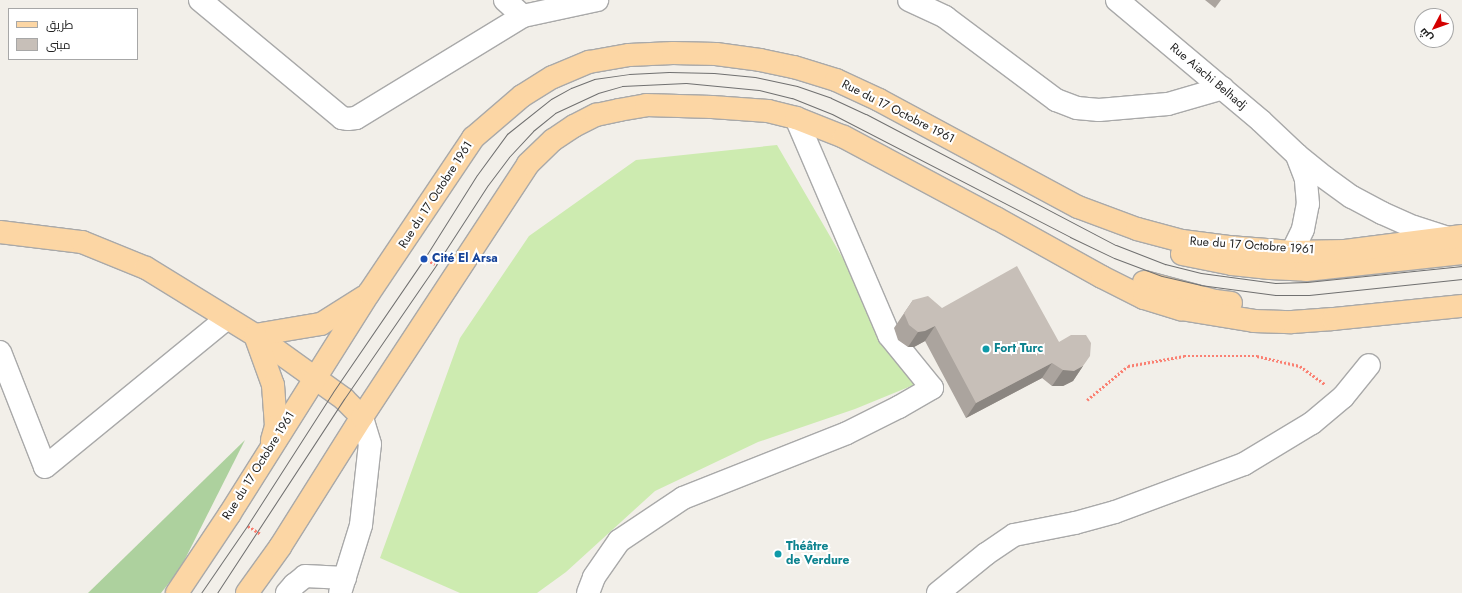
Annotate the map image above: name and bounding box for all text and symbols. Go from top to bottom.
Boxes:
legend [8,8,138,60]
north arrow [1414,8,1454,48]
text: طريق [46,16,73,34]
text: ش [1415,25,1436,46]
text: مبنى [46,36,71,54]
street label: Rue Aiachi Belhadj [1167,41,1249,113]
street label: Rue du 17 Octobre 1961 [839,77,957,147]
street label: Rue du 17 Octobre 1961 [396,139,476,251]
street label: Rue du 17 Octobre 1961 [1189,234,1315,258]
place label: Cité El Arsa [432,252,498,266]
marker: Cité El Arsa [419,254,429,264]
place label: Fort Turc [994,342,1043,356]
marker: Fort Turc [981,344,991,354]
street label: Rue du 17 Octobre 1961 [220,409,298,523]
place label: Théâtre de Verdure [786,540,849,568]
marker: Théâtre de Verdure [773,549,783,559]

